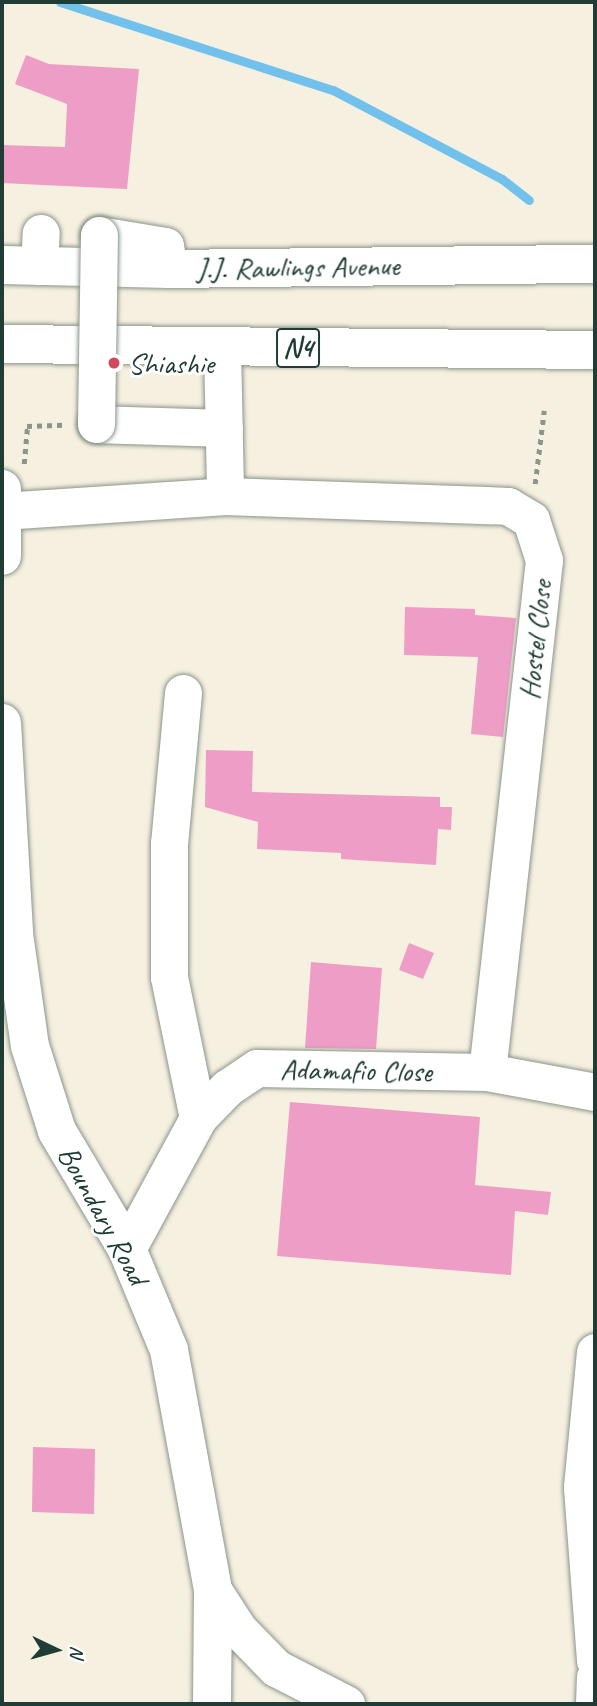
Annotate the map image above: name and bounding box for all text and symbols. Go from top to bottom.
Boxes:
street label: J.J. Rawlings Avenue [196,247,400,287]
road number: N4 [275,324,321,372]
place label: Shiashie [128,345,214,381]
marker: Shiashie [106,355,122,371]
street label: Hostel Close [511,579,559,701]
street label: Adamafio Close [280,1051,432,1089]
street label: Boundary Road [50,1139,156,1291]
north arrow [21,1615,91,1685]
text: N [64,1645,89,1659]

